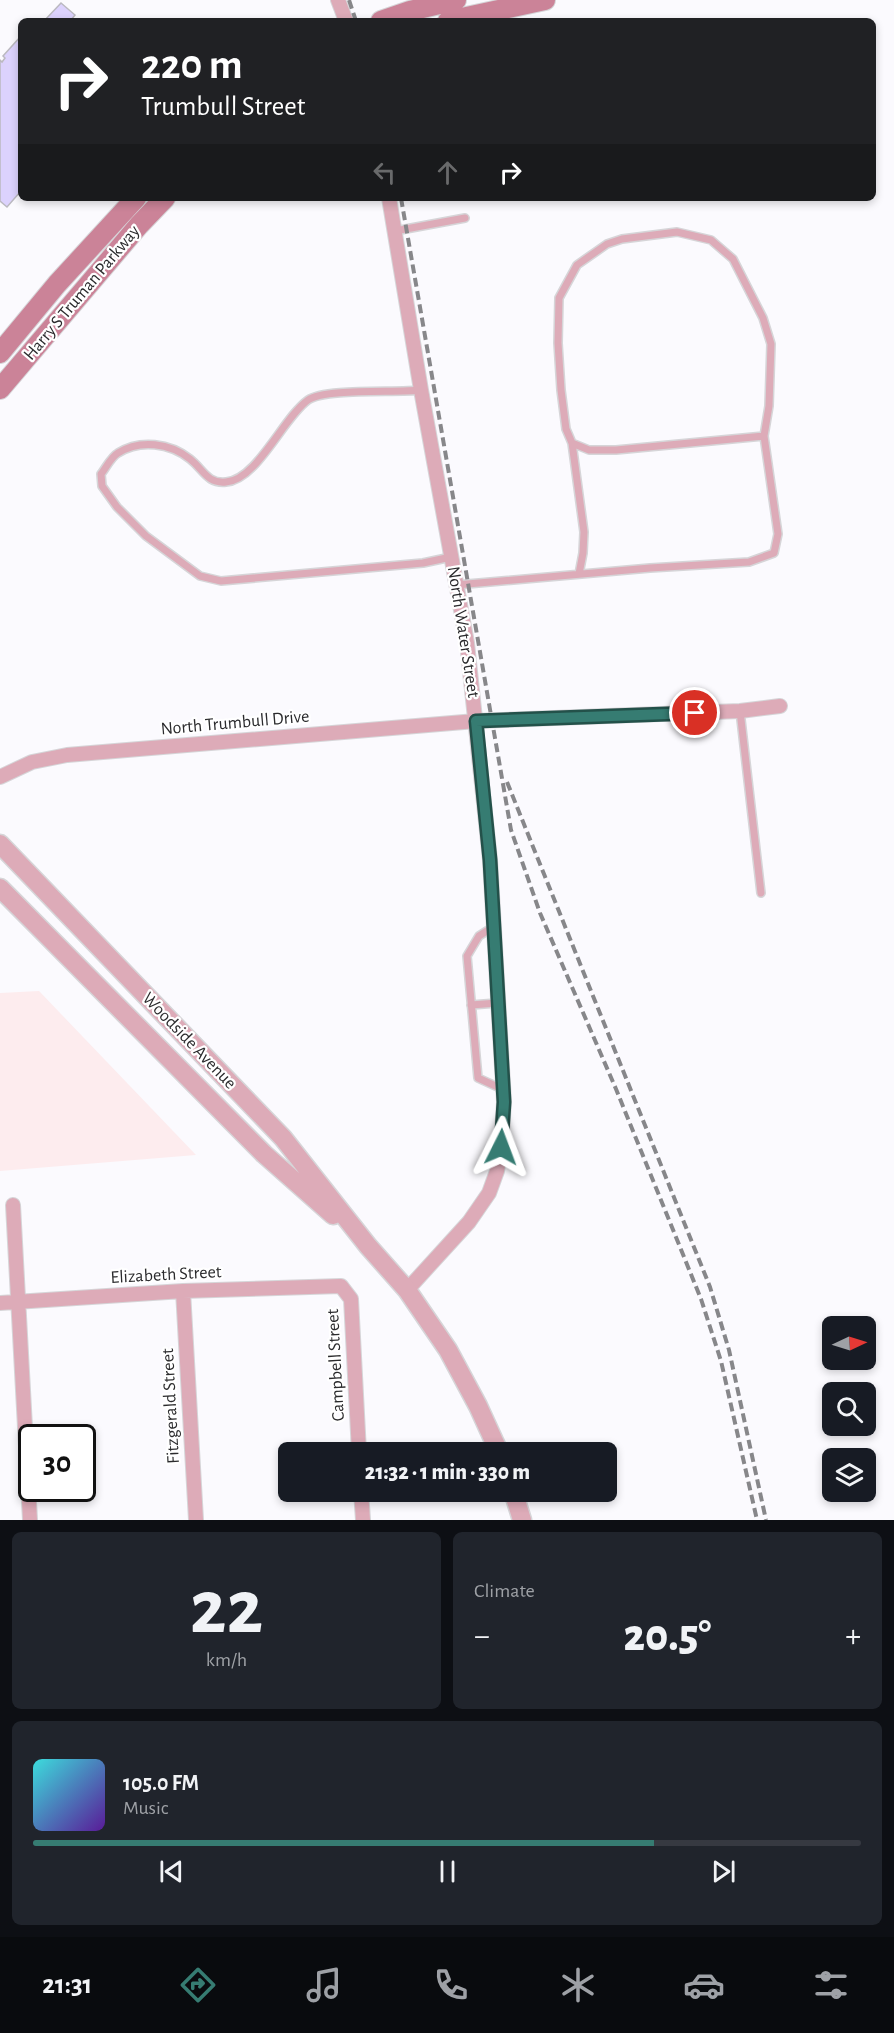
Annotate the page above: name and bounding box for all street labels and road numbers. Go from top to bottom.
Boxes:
street label: Harry S Truman Parkway [20,222,144,364]
street label: North Water Street [444,565,482,699]
street label: North Trumbull Drive [160,708,310,738]
street label: Woodside Avenue [139,989,239,1093]
street label: Elizabeth Street [110,1263,222,1287]
street label: Campbell Street [324,1308,348,1422]
street label: Fitzgerald Street [159,1348,183,1464]

